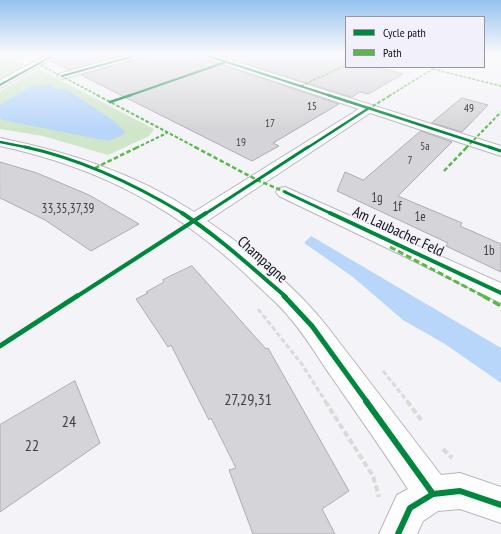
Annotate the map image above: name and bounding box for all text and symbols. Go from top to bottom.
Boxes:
legend [345,16,485,68]
text: Cycle path [383,25,426,40]
text: Path [383,45,401,60]
house number: 15 [307,100,317,114]
house number: 49 [464,102,474,116]
house number: 17 [265,117,275,131]
house number: 19 [236,136,246,150]
house number: 5a [420,140,430,154]
house number: 7 [408,154,412,168]
house number: 1g [371,190,383,206]
house number: 1f [392,199,402,215]
house number: 33,35,37,39 [42,201,94,217]
street label: Am Laubacher Feld [349,203,447,261]
house number: 1e [414,209,426,225]
street label: Champagne [233,233,291,287]
house number: 1b [483,243,495,259]
house number: 27,29,31 [224,390,272,410]
house number: 24 [62,412,76,432]
house number: 22 [25,436,39,456]

